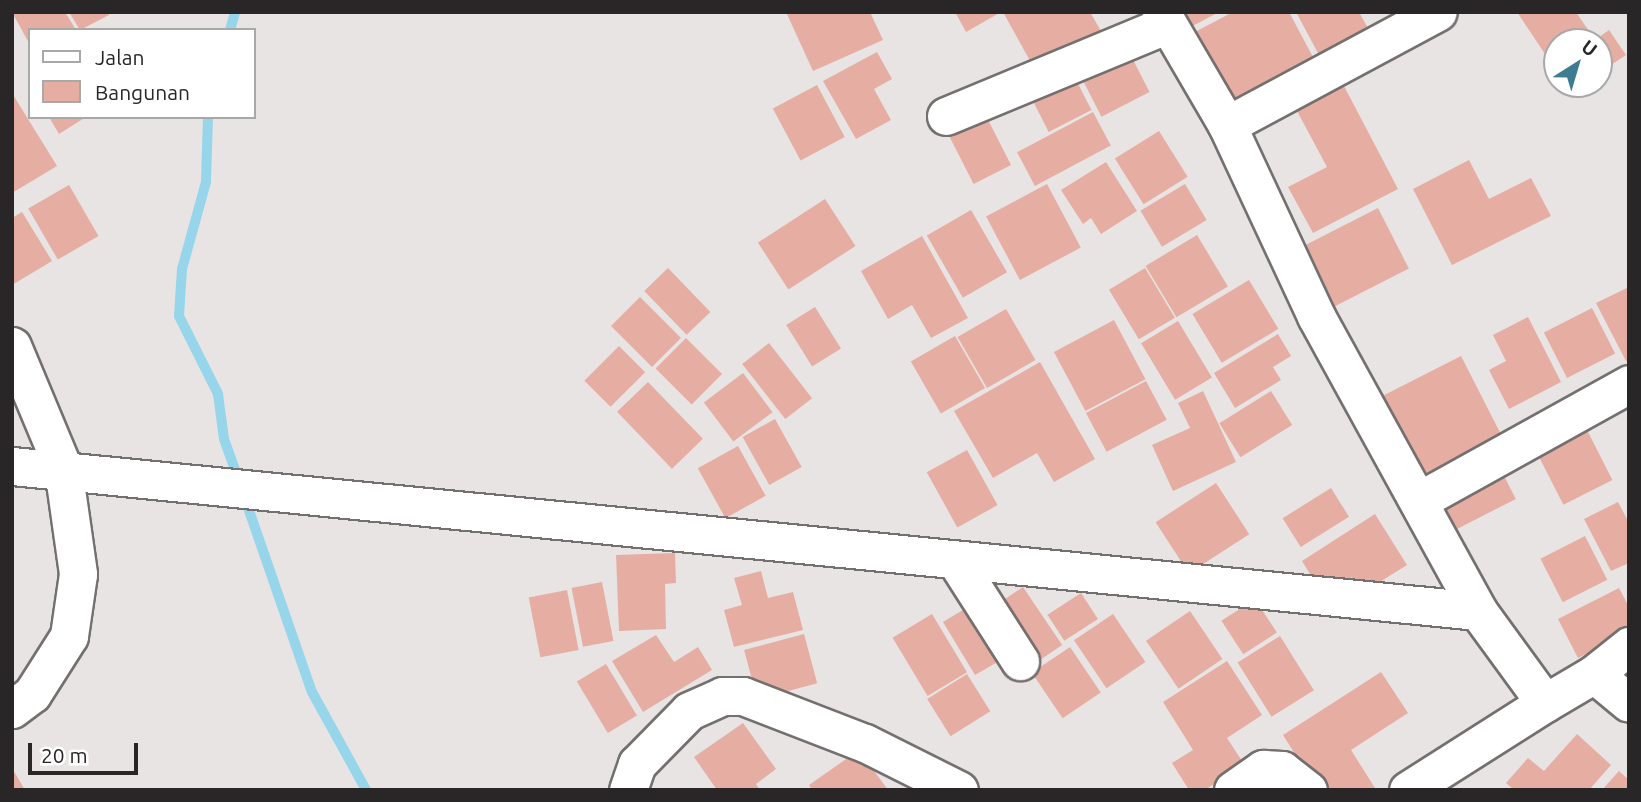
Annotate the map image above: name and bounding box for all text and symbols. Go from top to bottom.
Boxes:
legend [28,28,256,119]
north arrow [1543,28,1613,98]
text: U [1577,35,1601,61]
text: Jalan [95,45,144,69]
text: Bangunan [95,80,190,104]
scale bar [32,728,142,772]
text: 20 m [41,743,88,767]

